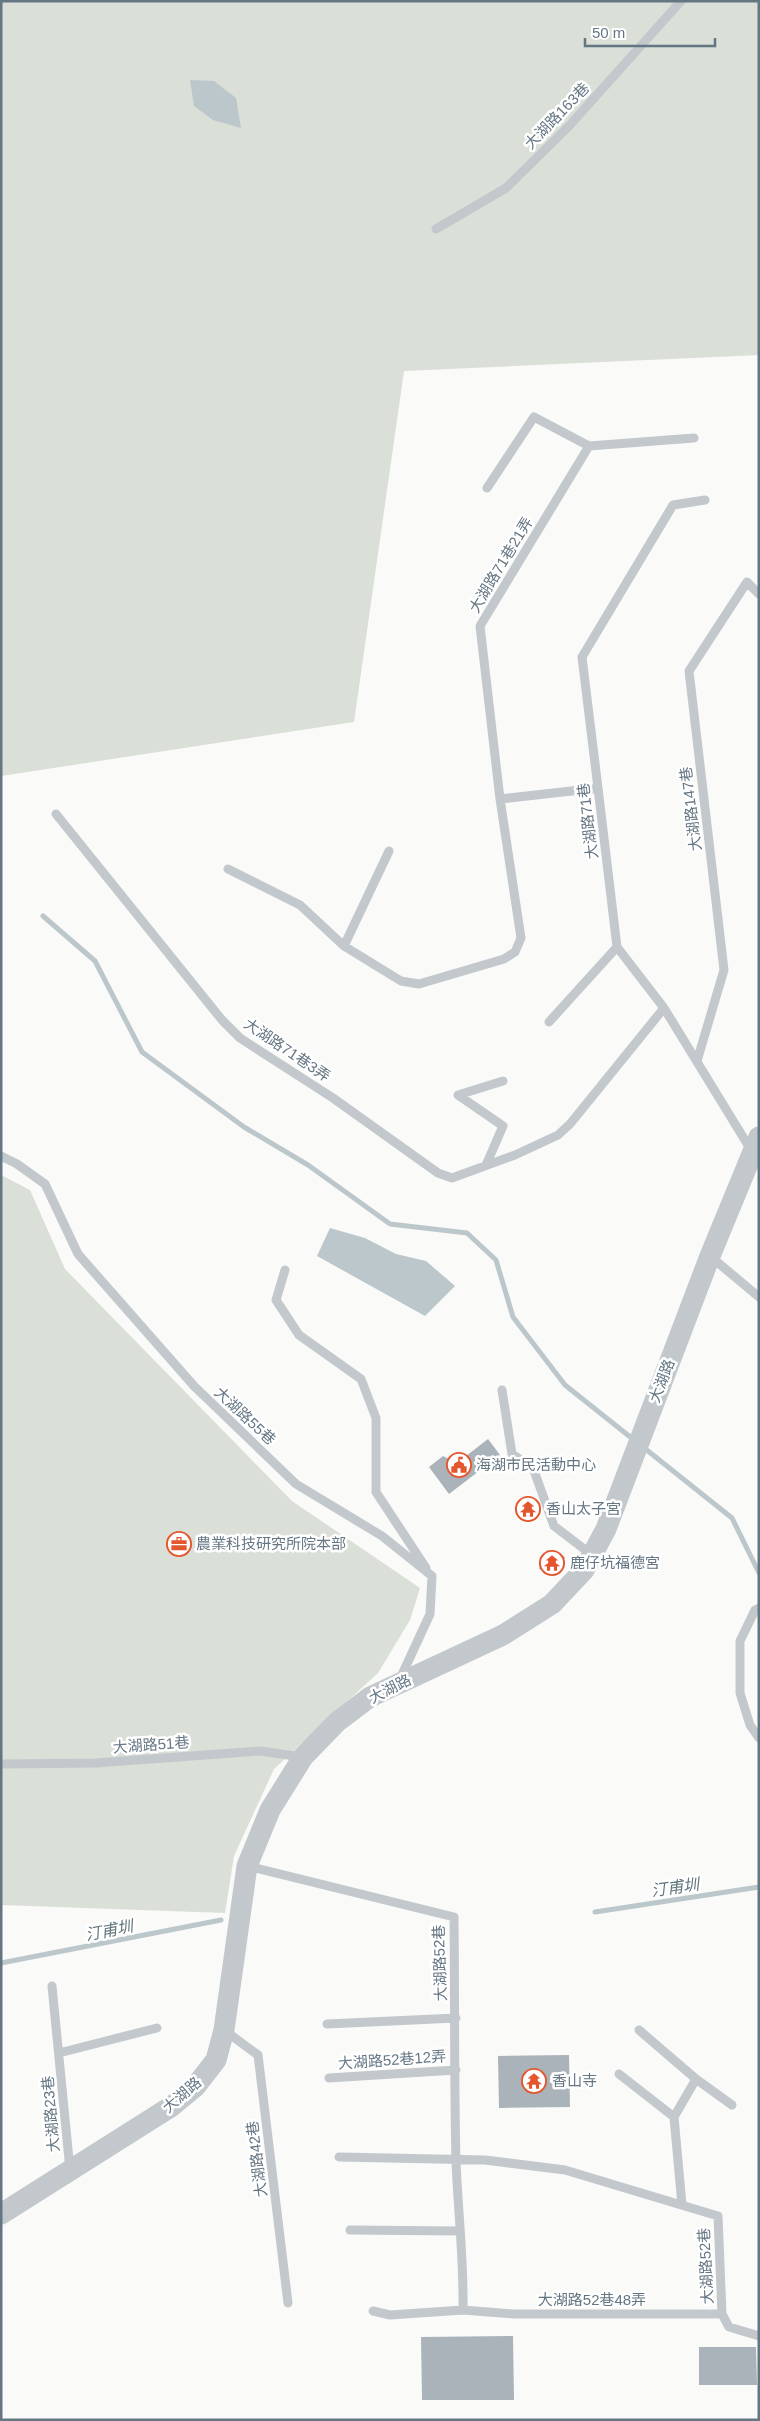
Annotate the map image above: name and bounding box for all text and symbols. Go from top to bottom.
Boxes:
scale bar [585,15,715,47]
text: 50 m [592,24,625,41]
street label: 大湖路163巷 [521,79,592,152]
street label: 大湖路71巷21弄 [465,514,536,616]
street label: 大湖路147巷 [677,766,704,852]
street label: 大湖路71巷 [574,782,601,860]
street label: 大湖路71巷3弄 [241,1015,333,1085]
street label: 大湖路 [646,1357,678,1405]
street label: 大湖路55巷 [212,1383,279,1448]
public building icon: 海湖市民活動中心 [446,1452,472,1478]
place label: 海湖市民活動中心 [476,1456,596,1473]
temple icon: 香山太子宮 [515,1496,541,1522]
place label: 香山太子宮 [546,1500,621,1517]
office icon: 農業科技研究所院本部 [166,1531,192,1557]
place label: 農業科技研究所院本部 [196,1535,346,1552]
temple icon: 鹿仔坑福德宮 [539,1550,565,1576]
place label: 鹿仔坑福德宮 [570,1554,660,1571]
street label: 大湖路 [366,1671,414,1706]
street label: 大湖路51巷 [112,1733,190,1756]
water label: 汀甫圳 [650,1875,702,1899]
water label: 汀甫圳 [84,1917,136,1943]
street label: 大湖路52巷 [430,1924,449,2002]
street label: 大湖路52巷12弄 [337,2047,447,2072]
temple icon: 香山寺 [521,2068,547,2094]
place label: 香山寺 [552,2072,597,2089]
street label: 大湖路 [159,2073,204,2116]
street label: 大湖路23巷 [39,2075,62,2153]
street label: 大湖路42巷 [243,2120,270,2198]
street label: 大湖路52巷 [695,2227,716,2305]
street label: 大湖路52巷48弄 [538,2291,646,2308]

